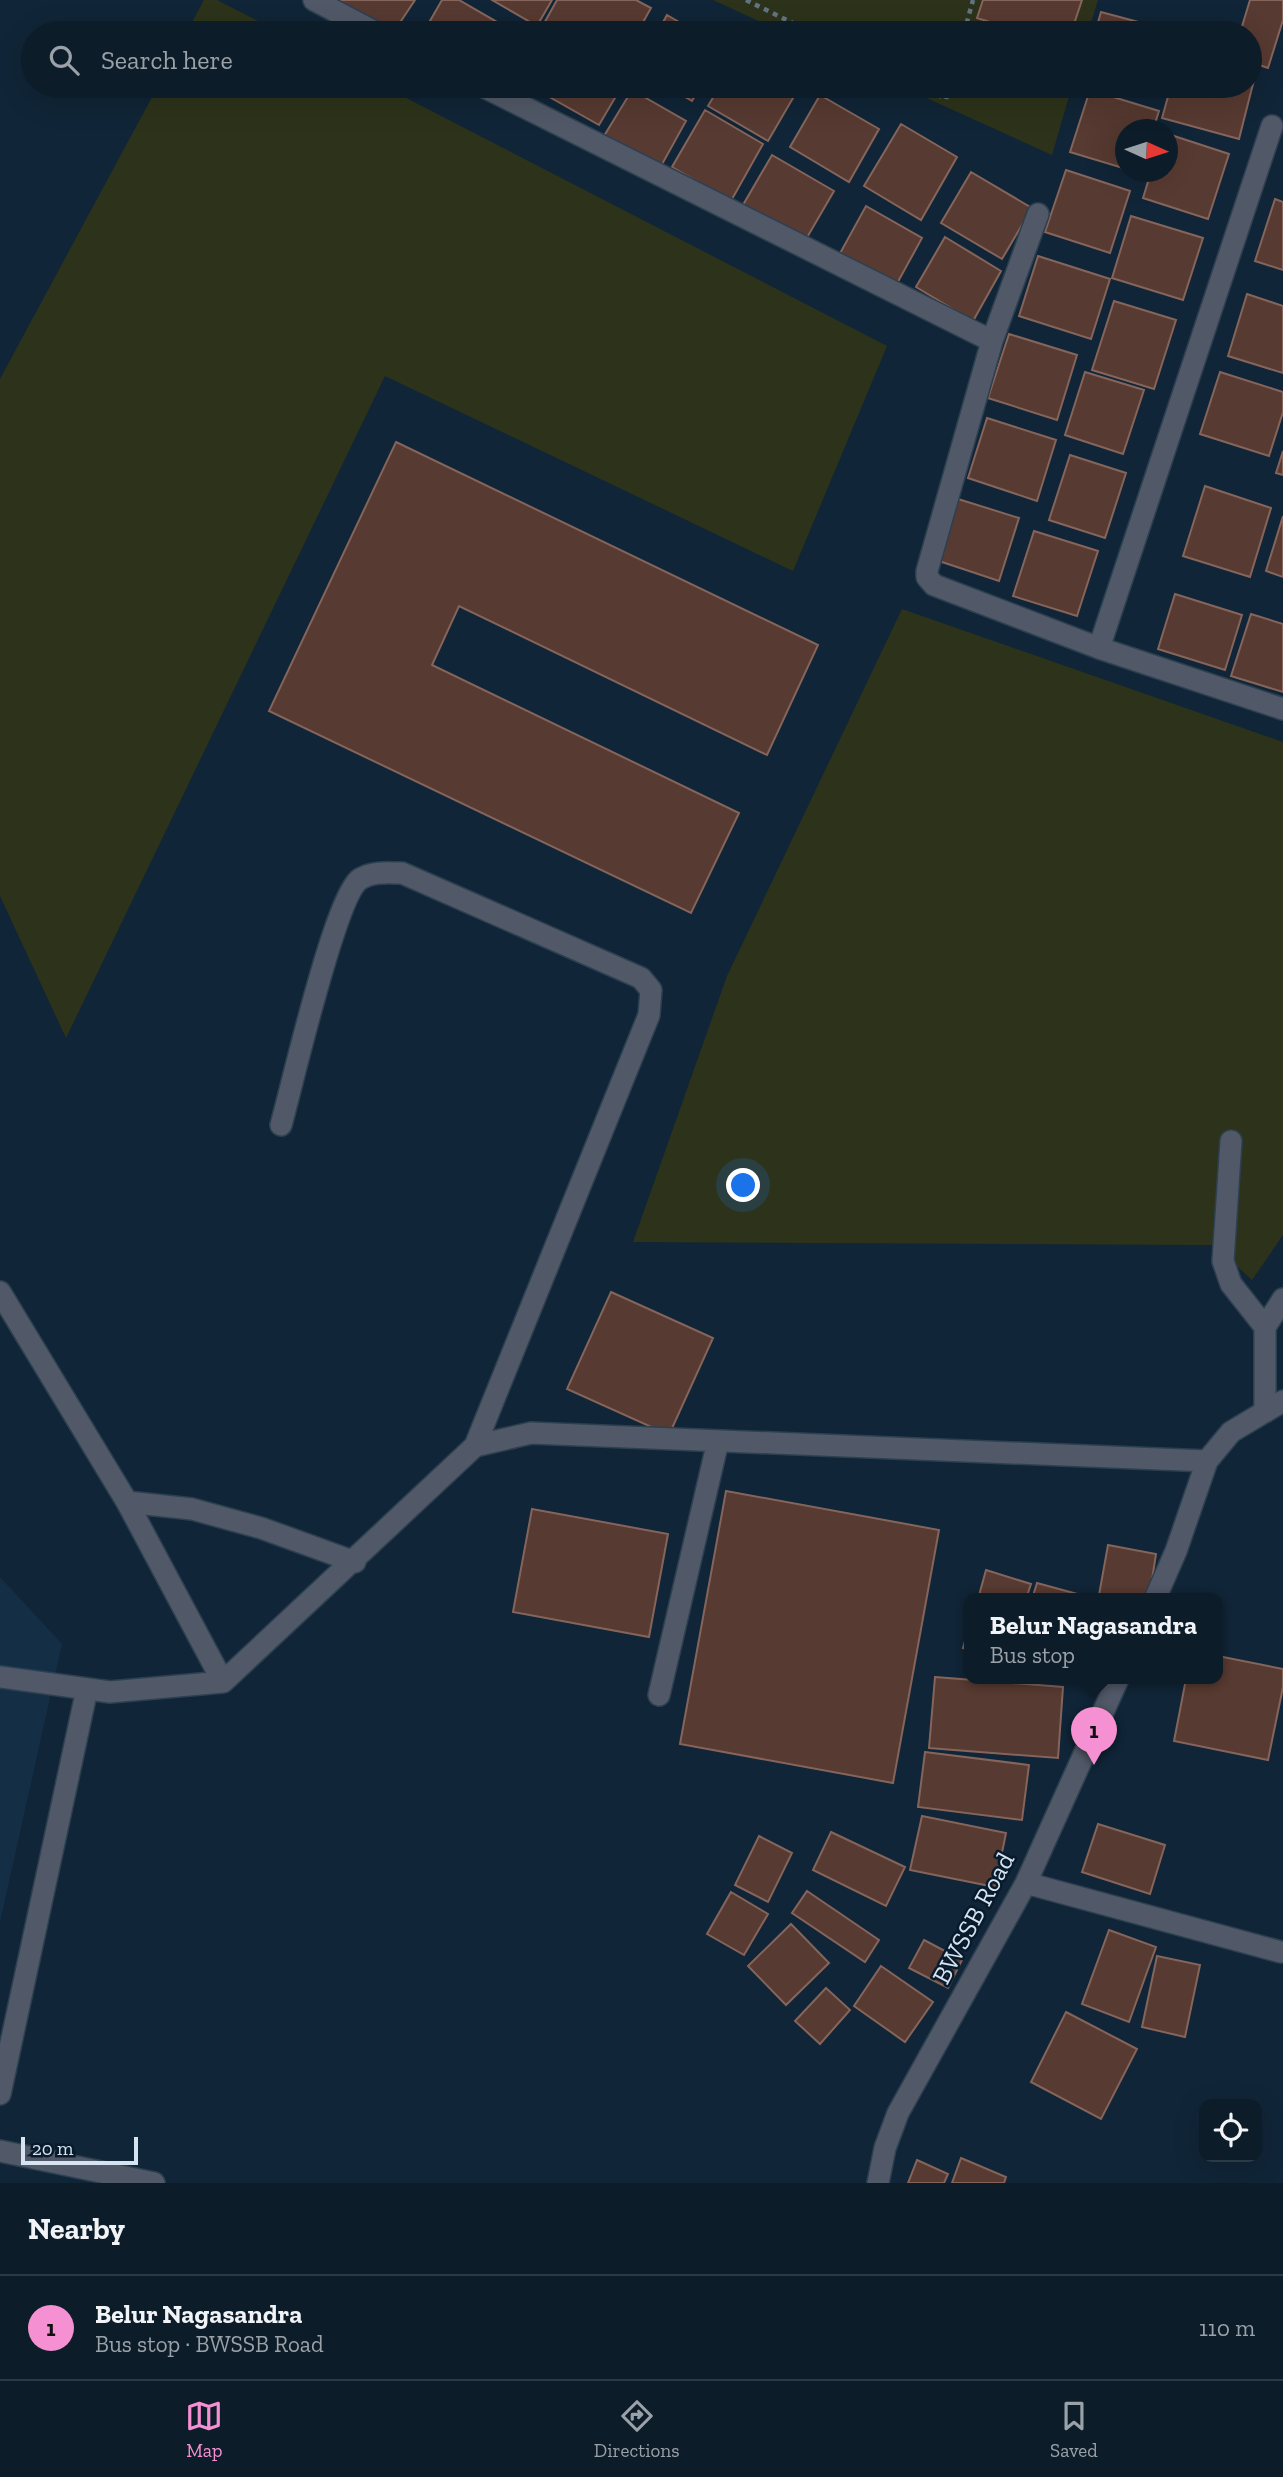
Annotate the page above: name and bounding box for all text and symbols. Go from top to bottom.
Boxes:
search box [21,21,1262,98]
icon: search [45,41,83,79]
text: Search here [101,44,233,76]
north arrow [1115,119,1178,182]
your location [726,1168,760,1202]
popup [964,1593,1223,1684]
text: Belur Nagasandra [990,1609,1197,1641]
text: Bus stop [990,1641,1075,1669]
pin: 1 [1071,1707,1117,1765]
street label: BWSSB Road [925,1847,1021,1989]
map controls [1199,2099,1262,2162]
button: locate [1199,2099,1262,2162]
scale bar [21,2134,138,2166]
text: 20 m [32,2137,73,2160]
text: Nearby [28,2211,125,2247]
text: Belur Nagasandra [95,2298,302,2330]
text: 1 [46,2314,56,2342]
text: 110 m [1199,2314,1255,2342]
text: Bus stop · BWSSB Road [95,2330,324,2358]
tab: Map [185,2397,223,2462]
tab: Directions [594,2397,680,2462]
tab: Saved [1050,2397,1098,2462]

